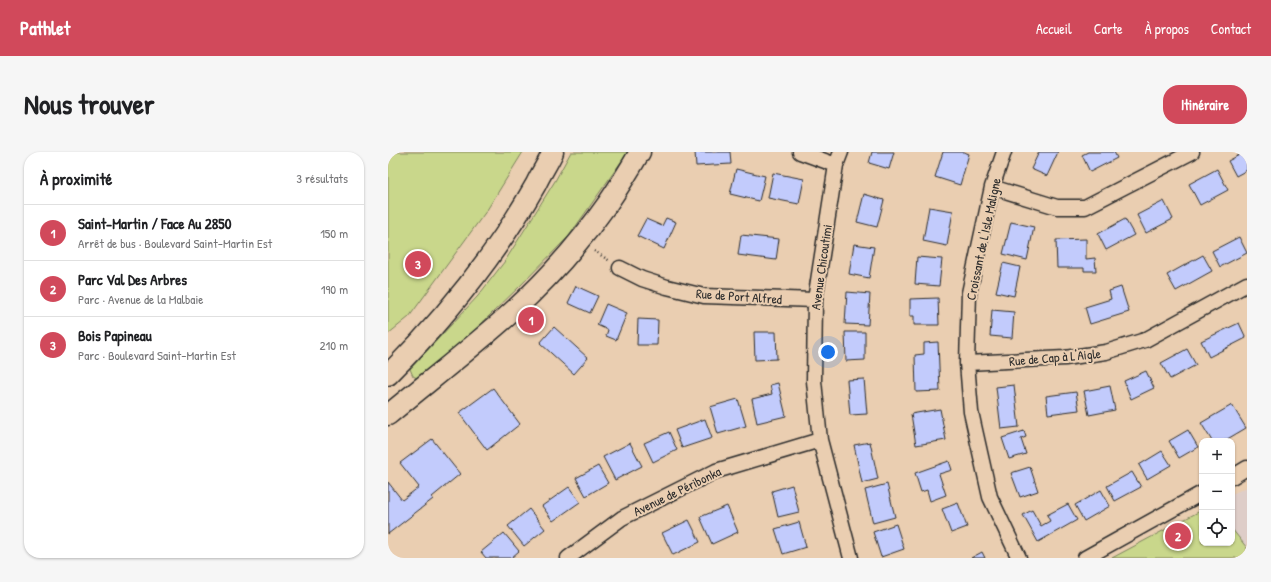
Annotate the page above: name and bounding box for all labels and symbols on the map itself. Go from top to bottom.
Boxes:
street label: Croissant de L'Isle Maligne [961,176,1005,302]
street label: Avenue Chicoutimi [806,223,836,311]
pin: 3 [405,249,431,279]
street label: Rue de Port Alfred [695,284,783,308]
pin: 1 [518,305,544,335]
your location [818,342,838,362]
street label: Rue de Cap à L'Aigle [1008,344,1102,370]
street label: Avenue de Péribonka [630,462,724,520]
pin: 2 [1165,521,1191,551]

